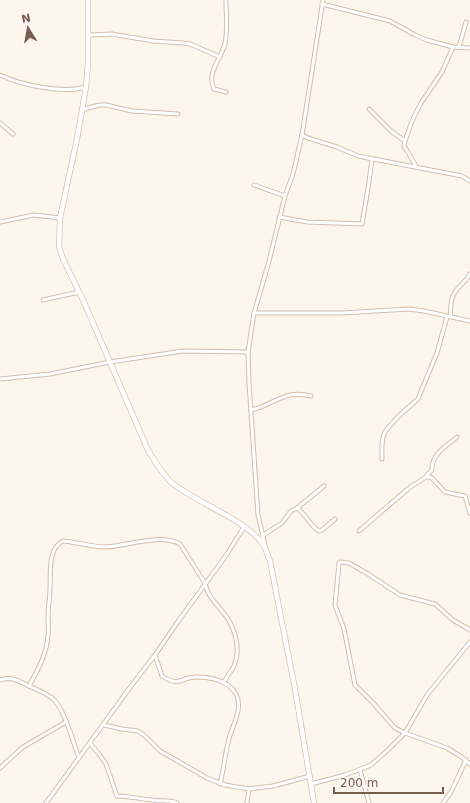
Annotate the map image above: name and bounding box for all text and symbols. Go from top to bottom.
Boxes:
north arrow [8,8,48,48]
text: N [20,11,32,26]
scale bar [334,769,443,795]
text: 200 m [340,776,378,790]

